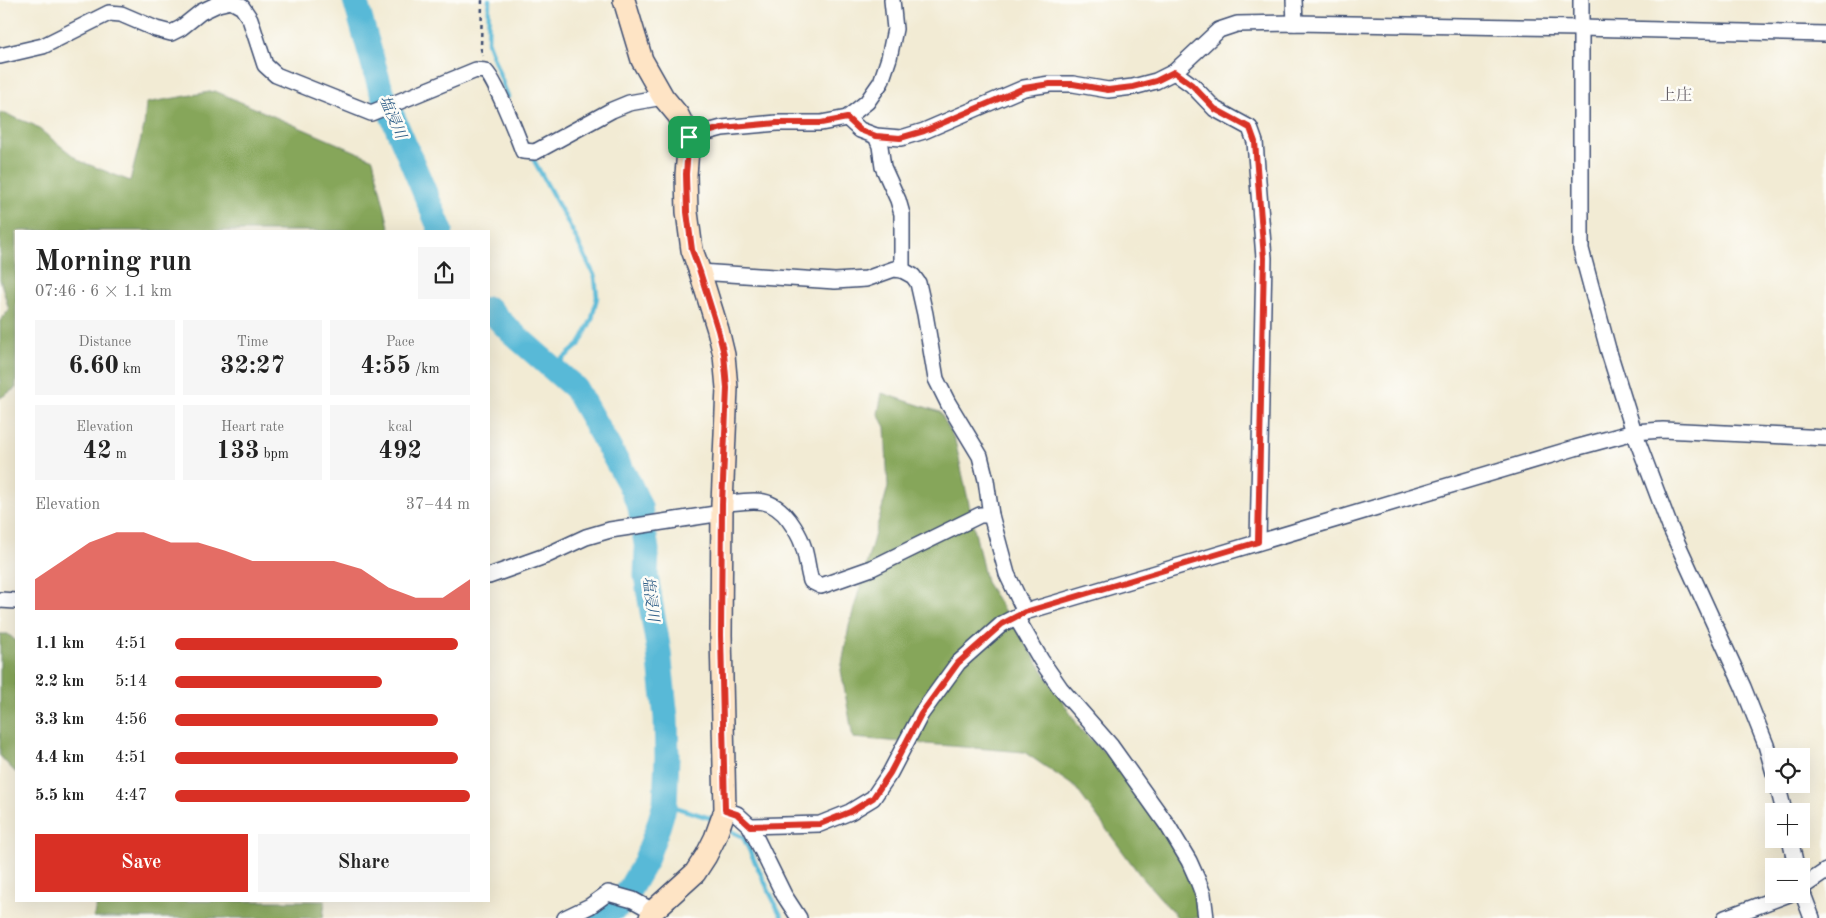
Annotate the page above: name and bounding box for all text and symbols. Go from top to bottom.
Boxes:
district label: 上庄 [1660,86,1692,104]
water label: 塩浸川 [376,93,410,143]
pin [668,116,710,158]
icon: arrive [675,123,703,151]
button: share [418,247,470,299]
text: Morning run [35,249,192,277]
text: 07:46 · 6 × 1.1 km [35,284,172,300]
text: Distance [78,335,131,349]
text: Time [237,335,268,349]
text: Pace [386,335,414,349]
text: 6.60 [68,354,119,379]
text: 32:27 [220,354,285,379]
text: 4:55 [361,354,411,379]
text: km [119,362,141,376]
text: /km [411,362,440,376]
text: Elevation [76,420,133,434]
text: Heart rate [221,420,284,434]
text: kcal [388,420,412,434]
text: 42 [83,439,112,464]
text: 133 [216,439,260,464]
text: 492 [378,439,422,464]
text: m [112,447,127,461]
text: bpm [260,447,289,461]
text: Elevation [35,497,100,513]
text: 37–44 m [406,497,470,513]
water label: 塩浸川 [639,576,662,624]
text: 1.1 km [35,636,84,652]
text: 4:51 [115,636,147,652]
text: 2.2 km [35,674,84,690]
text: 5:14 [115,674,147,690]
text: 3.3 km [35,712,84,728]
text: 4:56 [115,712,147,728]
map controls [1765,748,1810,903]
button: locate [1765,748,1810,793]
text: 4.4 km [35,750,84,766]
text: 4:51 [115,750,147,766]
text: 5.5 km [35,788,84,804]
text: 4:47 [115,788,147,804]
button: + [1765,803,1810,848]
button: Save [35,834,248,892]
button: Share [258,834,470,892]
button: − [1765,858,1810,903]

